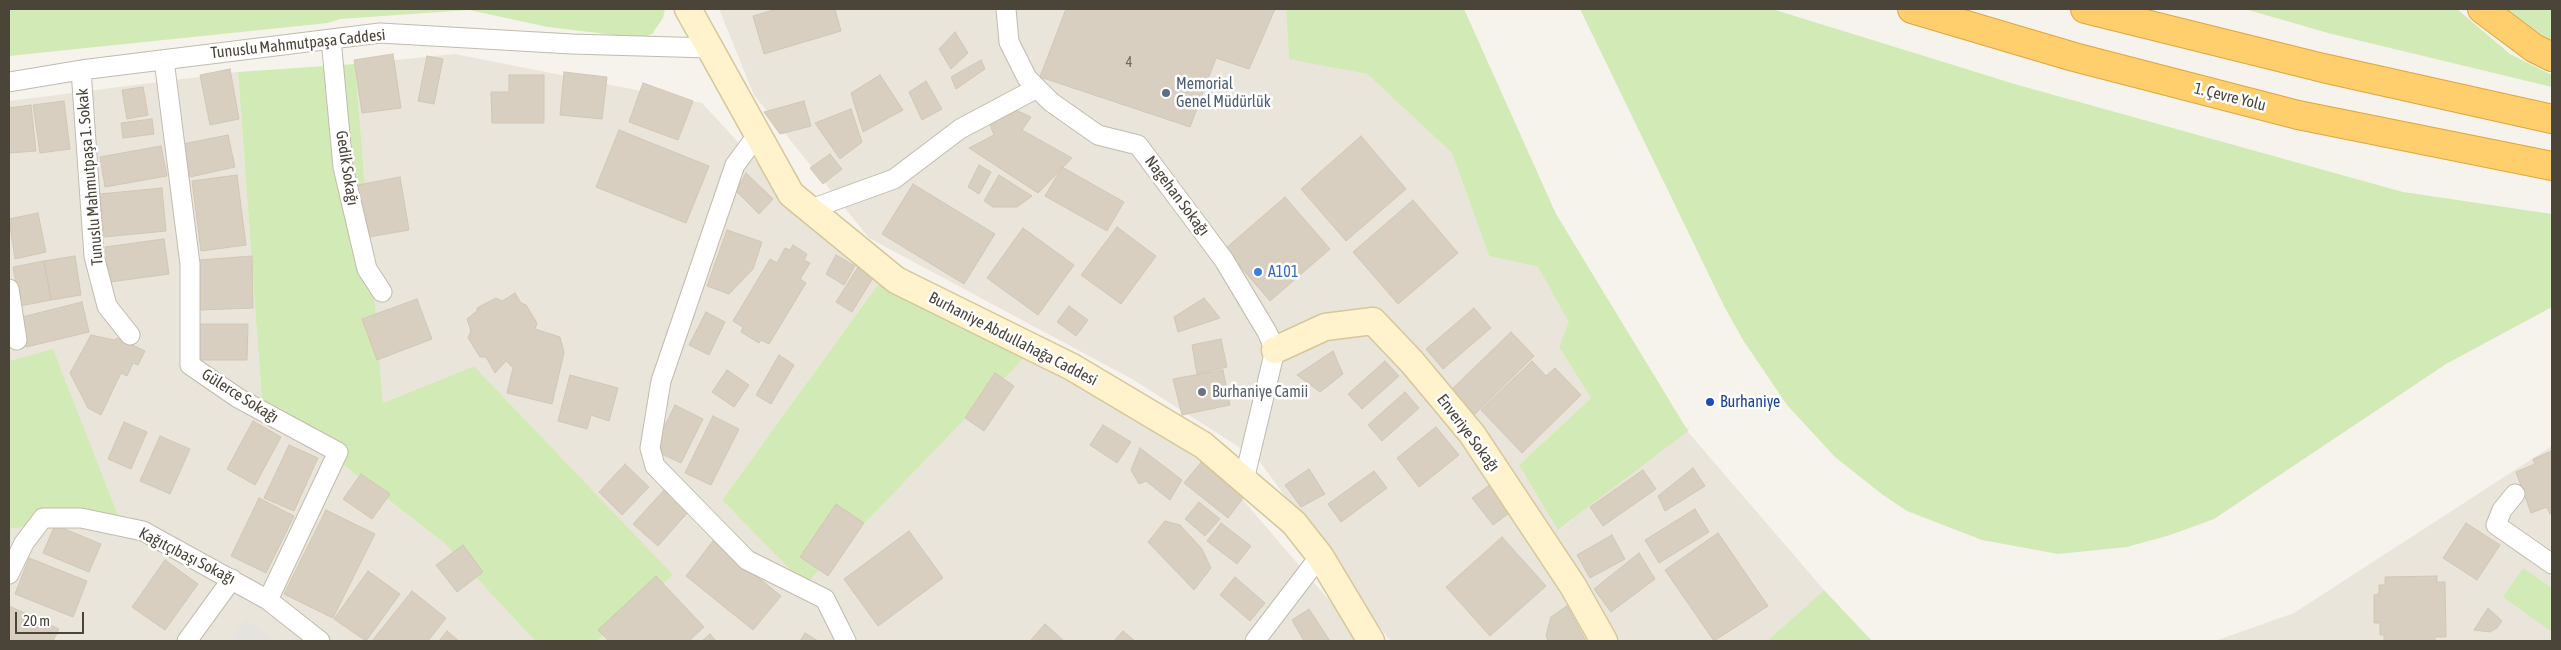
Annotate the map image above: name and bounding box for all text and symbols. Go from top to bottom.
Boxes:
street label: Tunuslu Mahmutpaşa Caddesi [210,25,386,63]
house number: 4 [1126,55,1132,71]
place label: Memorial Genel Müdürlük [1176,74,1271,112]
street label: 1. Çevre Yolu [2192,79,2268,115]
marker: Memorial Genel Müdürlük [1160,87,1172,99]
street label: Tunuslu Mahmutpaşa 1. Sokak [73,88,107,266]
street label: Gedik Sokağı [332,129,362,207]
street label: Nagehan Sokağı [1141,152,1213,240]
place label: A101 [1268,262,1298,282]
marker: A101 [1252,266,1264,278]
street label: Burhaniye Abdullahağa Caddesi [925,288,1101,390]
street label: Gülerce Sokağı [198,365,282,427]
place label: Burhaniye Camii [1212,382,1308,402]
marker: Burhaniye Camii [1196,386,1208,398]
street label: Enveriye Sokağı [1433,391,1503,475]
place label: Burhaniye [1720,392,1780,412]
marker: Burhaniye [1704,396,1716,408]
street label: Kağıtçıbaşı Sokağı [136,524,238,588]
scale bar [18,602,86,634]
text: 20 m [23,612,50,629]

